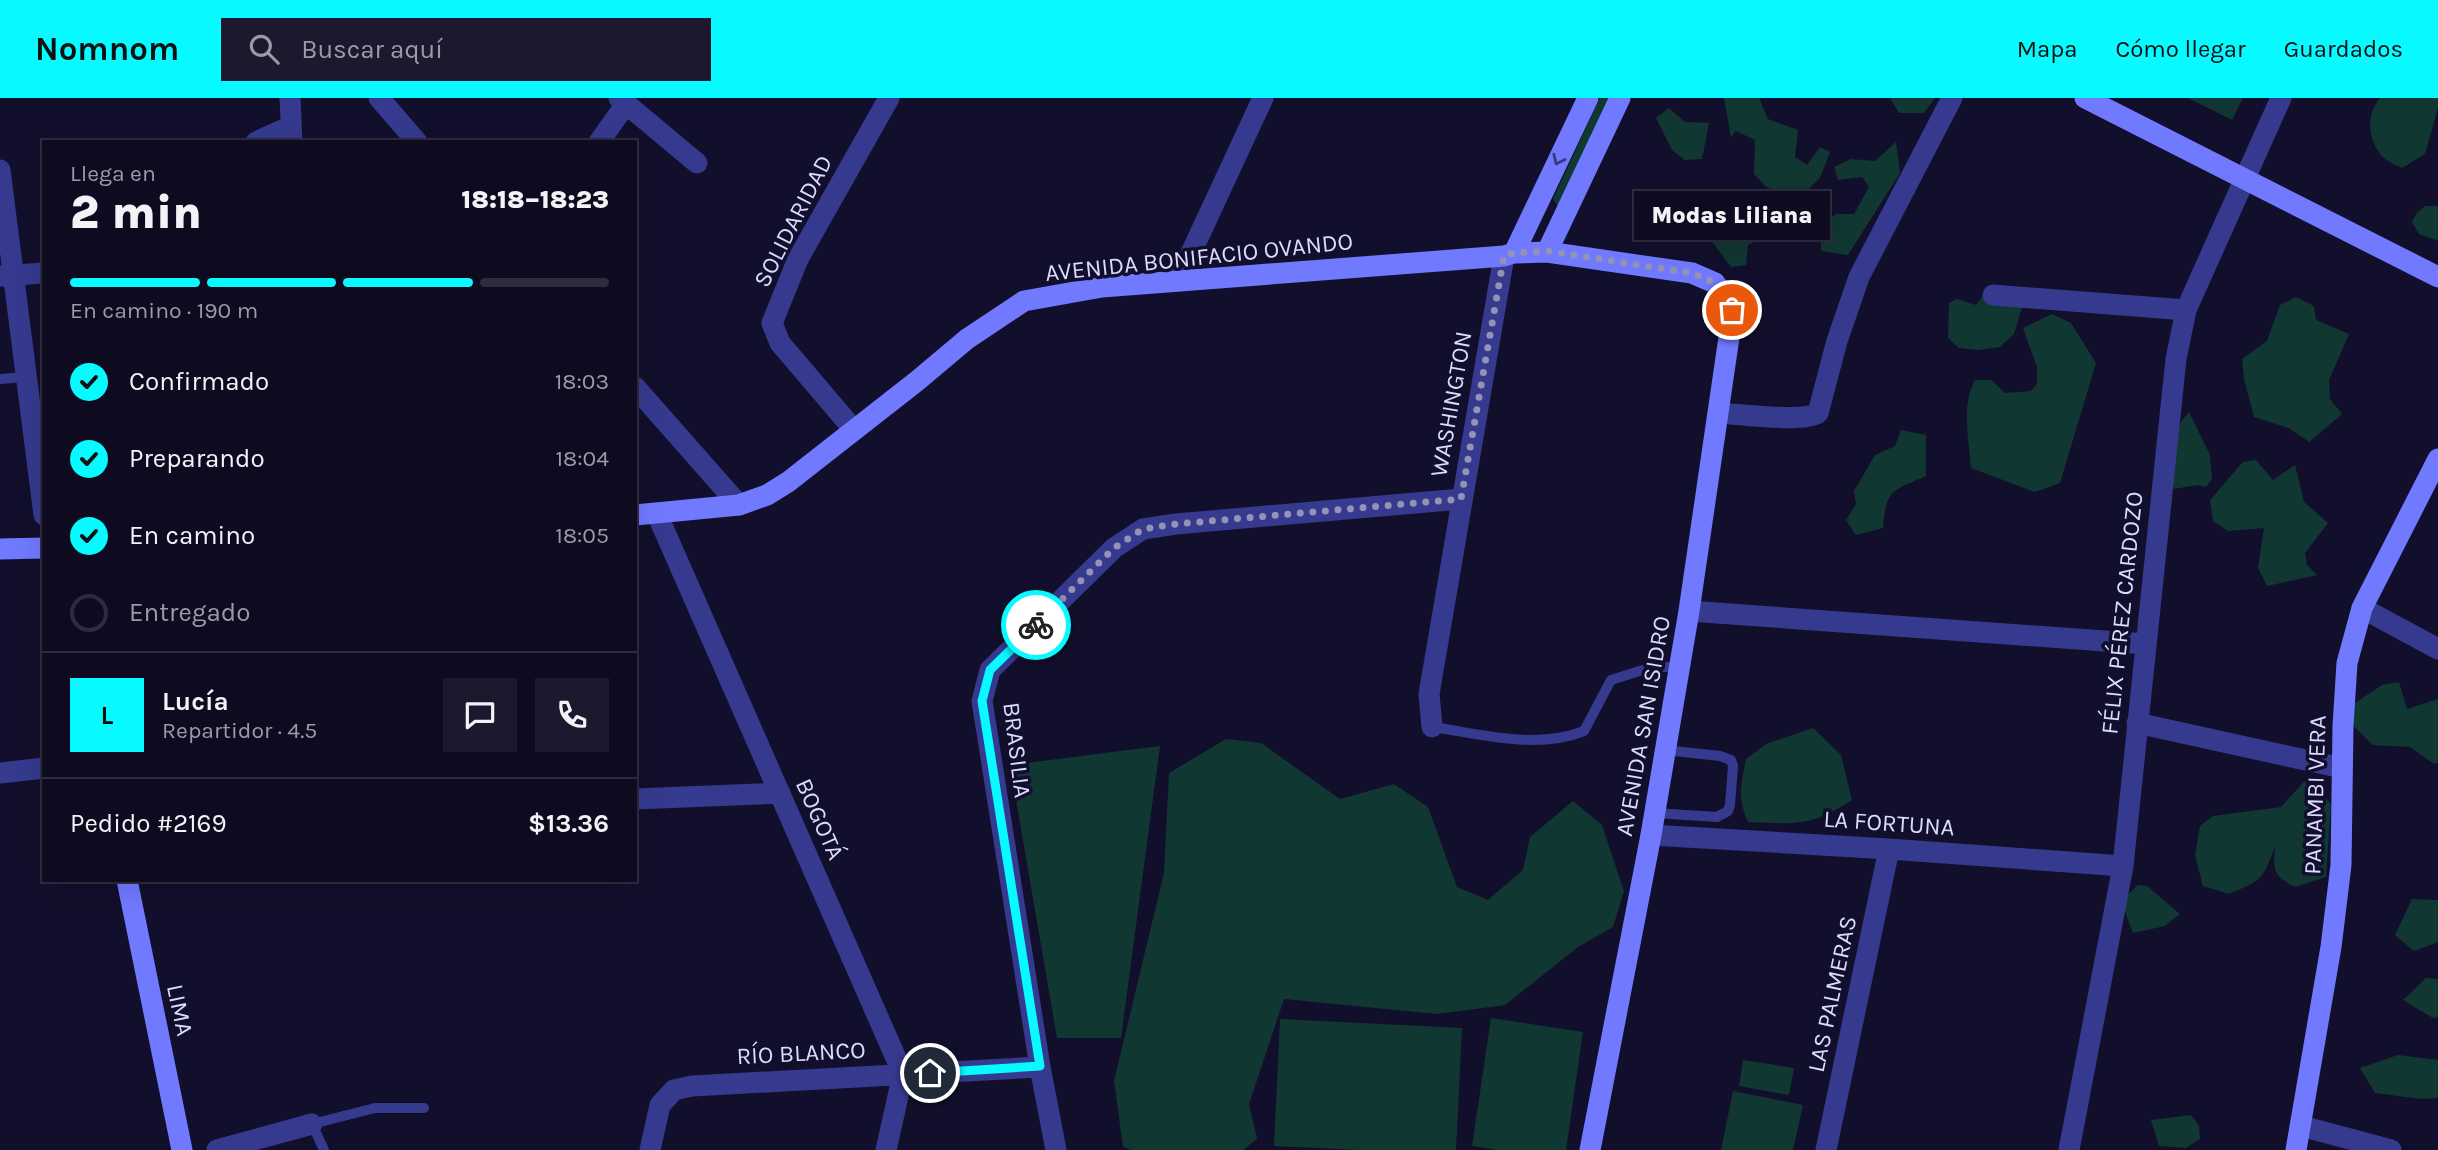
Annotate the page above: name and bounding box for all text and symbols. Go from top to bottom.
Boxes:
search box [221,18,711,81]
text: Nomnom [35,30,179,68]
icon: search [245,30,283,68]
text: Buscar aquí [301,34,443,65]
text: Mapa [2017,35,2077,63]
text: Cómo llegar [2115,35,2246,63]
text: Guardados [2284,35,2403,63]
street label: SOLIDARIDAD [748,150,838,292]
one-way arrow [1553,153,1567,165]
text: Llega en [70,160,156,187]
text: 18:18–18:23 [461,184,609,215]
text: 2 min [70,186,202,240]
callout: Modas Liliana [1634,191,1830,240]
text: Modas Liliana [1651,202,1813,229]
street label: AVENIDA BONIFACIO OVANDO [1044,227,1354,287]
pin [1702,280,1762,340]
icon: bag [1713,291,1751,329]
text: En camino · 190 m [70,297,258,324]
street label: WASHINGTON [1424,329,1478,479]
icon: check [70,363,108,401]
text: Confirmado [129,366,269,397]
text: 18:03 [555,368,609,395]
icon: check [70,440,108,478]
text: Preparando [129,443,265,474]
text: 18:04 [555,445,609,472]
street label: FÉLIX PÉREZ CARDOZO [2094,490,2149,736]
icon: check [70,517,108,555]
text: En camino [129,520,255,551]
text: 18:05 [555,522,609,549]
courier [1001,590,1071,660]
text: Entregado [129,597,250,628]
icon: bike [1017,606,1055,644]
street label: AVENIDA SAN ISIDRO [1610,614,1676,838]
button: chat [443,678,517,752]
button: phone [535,678,609,752]
text: Lucía [162,686,229,717]
text: L [101,700,113,731]
street label: BRASILIA [997,700,1037,800]
street label: PANAMBI VERA [2298,715,2332,875]
text: Repartidor · 4.5 [162,717,317,744]
street label: BOGOTÁ [790,774,851,864]
street label: LA FORTUNA [1822,804,1956,842]
text: Pedido #2169 [70,808,227,839]
text: $13.36 [528,808,609,839]
street label: LAS PALMERAS [1802,913,1862,1075]
street label: LIMA [161,982,199,1039]
street label: RÍO BLANCO [736,1035,866,1070]
pin [900,1043,960,1103]
icon: home [911,1054,949,1092]

